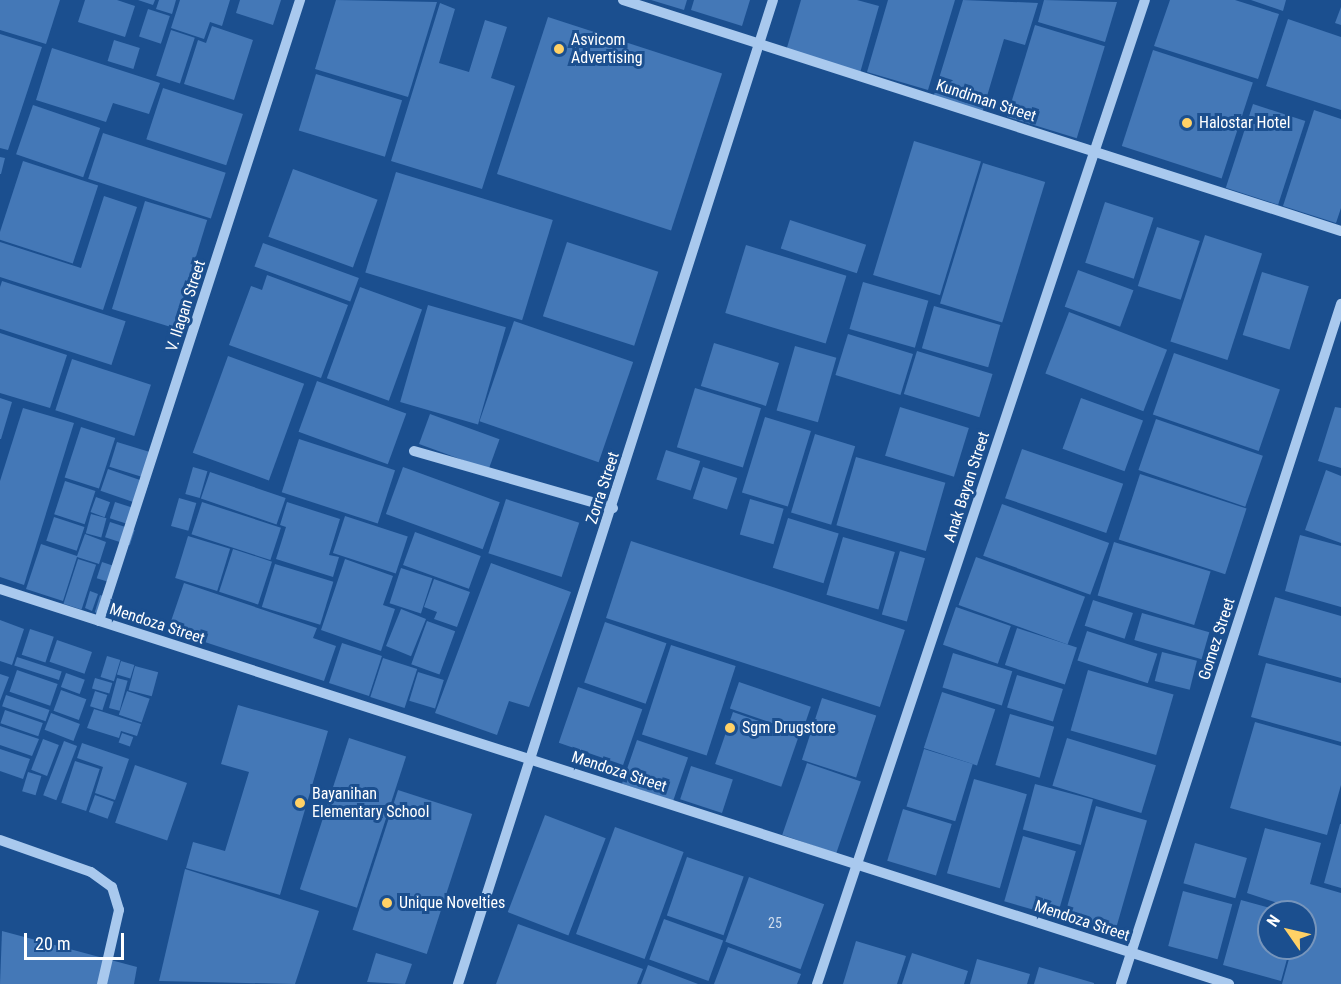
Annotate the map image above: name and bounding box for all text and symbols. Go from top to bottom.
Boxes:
place label: Asvicom Advertising [571,30,643,68]
marker: Asvicom Advertising [552,42,566,56]
street label: Kundiman Street [933,76,1039,126]
place label: Halostar Hotel [1199,113,1290,133]
marker: Halostar Hotel [1180,116,1194,130]
street label: V. Ilagan Street [162,258,210,354]
street label: Anak Bayan Street [940,429,994,545]
street label: Zorra Street [582,450,624,526]
street label: Gomez Street [1195,596,1239,682]
street label: Mendoza Street [107,600,207,648]
place label: Sgm Drugstore [742,718,836,738]
marker: Sgm Drugstore [723,721,737,735]
street label: Mendoza Street [569,748,669,796]
place label: Bayanihan Elementary School [312,784,429,822]
marker: Bayanihan Elementary School [293,796,307,810]
place label: Unique Novelties [399,893,505,913]
marker: Unique Novelties [380,896,394,910]
street label: Mendoza Street [1032,897,1132,945]
north arrow [1257,900,1317,960]
text: N [1263,911,1284,930]
house number: 25 [768,915,782,931]
scale bar [27,921,128,959]
text: 20 m [35,933,70,954]

